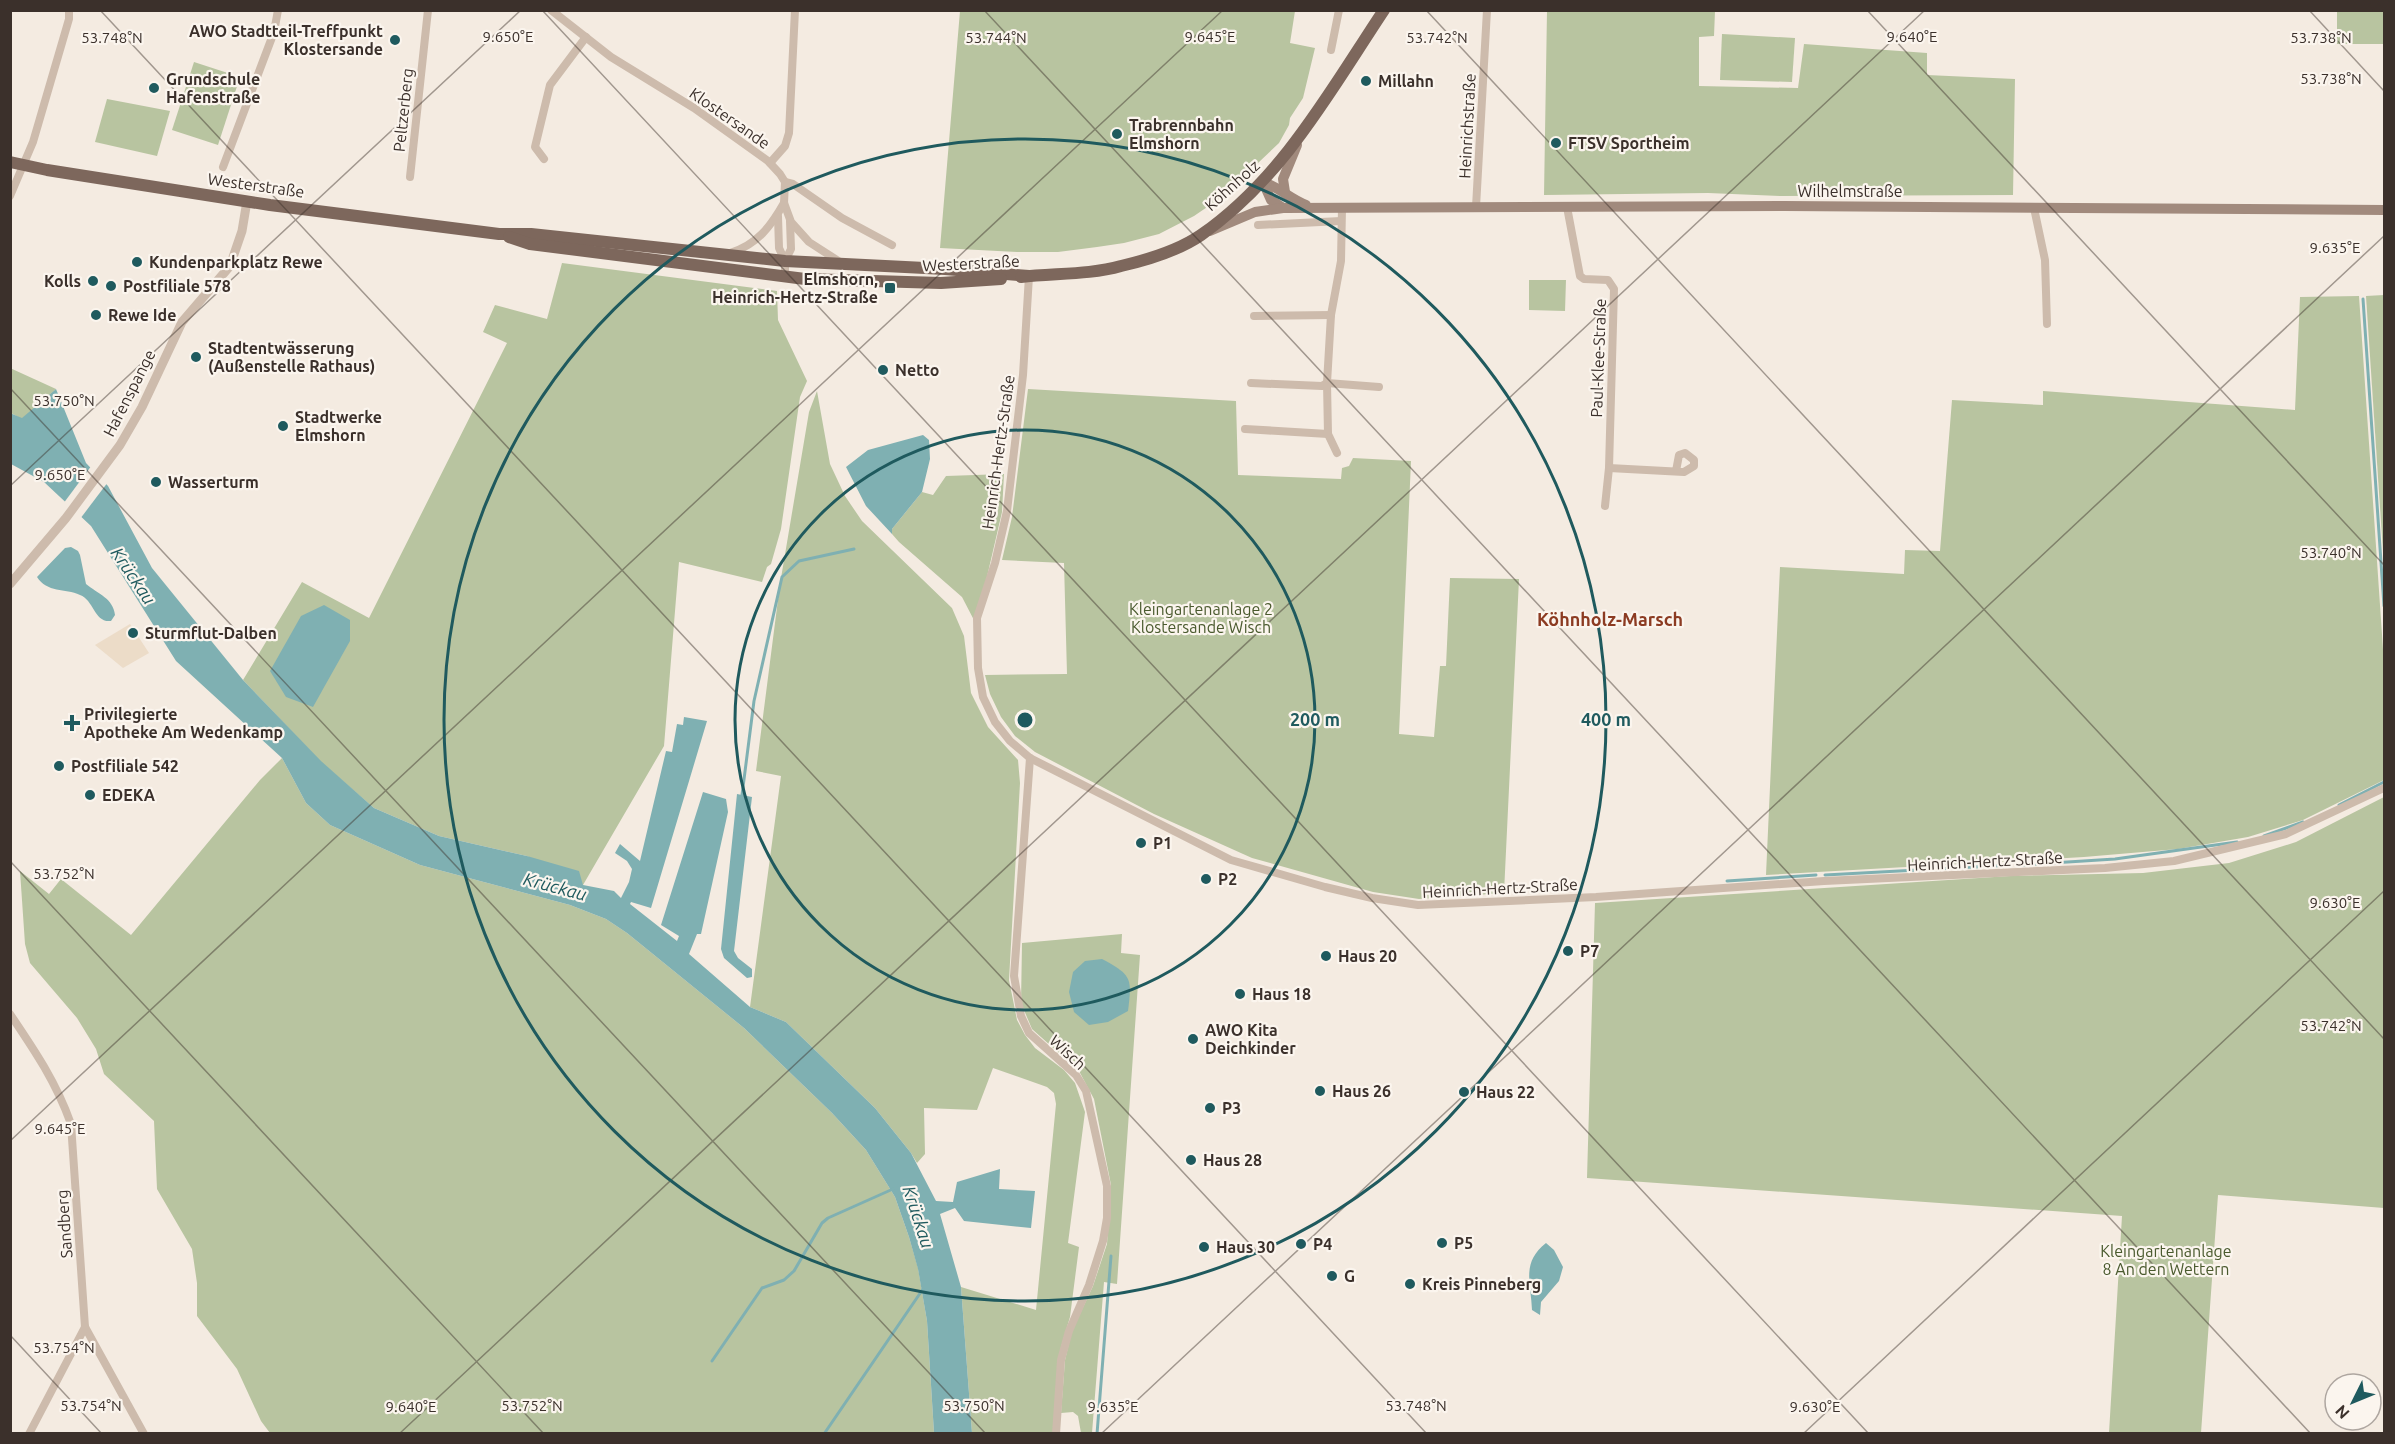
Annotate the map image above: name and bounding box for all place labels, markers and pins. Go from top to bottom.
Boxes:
place label: AWO Stadtteil-Treffpunkt Klostersande [189,22,383,58]
marker: AWO Stadtteil-Treffpunkt Klostersande [388,33,402,47]
place label: Grundschule Hafenstraße [166,70,260,106]
place label: Millahn [1378,72,1434,90]
marker: Millahn [1359,74,1373,88]
marker: Grundschule Hafenstraße [147,81,161,95]
place label: Trabrennbahn Elmshorn [1129,116,1234,152]
marker: Trabrennbahn Elmshorn [1110,127,1124,141]
place label: FTSV Sportheim [1568,134,1689,152]
marker: FTSV Sportheim [1549,136,1563,150]
place label: Kundenparkplatz Rewe [149,253,323,271]
marker: Kundenparkplatz Rewe [130,255,144,269]
place label: Elmshorn, Heinrich-Hertz-Straße [712,270,878,306]
place label: Kolls [44,272,81,290]
marker: Kolls [86,274,100,288]
place label: Postfiliale 578 [123,277,231,295]
marker: Postfiliale 578 [104,279,118,293]
marker: Elmshorn, Heinrich-Hertz-Straße [883,281,897,295]
place label: Rewe Ide [108,306,176,324]
marker: Rewe Ide [89,308,103,322]
place label: Stadtentwässerung (Außenstelle Rathaus) [208,339,375,376]
marker: Stadtentwässerung (Außenstelle Rathaus) [189,350,203,364]
place label: Netto [895,361,939,379]
marker: Netto [876,363,890,377]
place label: Stadtwerke Elmshorn [295,408,382,444]
marker: Stadtwerke Elmshorn [276,419,290,433]
place label: Wasserturm [168,473,259,491]
marker: Wasserturm [149,475,163,489]
place label: Sturmflut-Dalben [145,624,277,642]
marker: Sturmflut-Dalben [126,626,140,640]
place label: Privilegierte Apotheke Am Wedenkamp [84,705,283,741]
centre of rings [1015,710,1035,730]
marker: Privilegierte Apotheke Am Wedenkamp [65,716,79,730]
place label: Postfiliale 542 [71,757,179,775]
marker: Postfiliale 542 [52,759,66,773]
place label: EDEKA [102,786,156,804]
marker: EDEKA [83,788,97,802]
place label: P1 [1153,834,1172,852]
marker: P1 [1134,836,1148,850]
place label: P2 [1218,870,1237,888]
marker: P2 [1199,872,1213,886]
place label: P7 [1580,942,1599,960]
marker: P7 [1561,944,1575,958]
place label: Haus 20 [1338,947,1397,965]
marker: Haus 20 [1319,949,1333,963]
place label: Haus 18 [1252,985,1311,1003]
marker: Haus 18 [1233,987,1247,1001]
place label: AWO Kita Deichkinder [1205,1021,1296,1057]
marker: AWO Kita Deichkinder [1186,1032,1200,1046]
place label: Haus 26 [1332,1082,1391,1100]
place label: Haus 22 [1476,1083,1535,1101]
marker: Haus 26 [1313,1084,1327,1098]
marker: Haus 22 [1457,1085,1471,1099]
place label: P3 [1222,1099,1241,1117]
marker: P3 [1203,1101,1217,1115]
place label: Haus 28 [1203,1151,1262,1169]
marker: Haus 28 [1184,1153,1198,1167]
place label: P5 [1454,1234,1473,1252]
place label: P4 [1313,1235,1332,1253]
marker: P5 [1435,1236,1449,1250]
marker: P4 [1294,1237,1308,1251]
place label: Haus 30 [1216,1238,1275,1256]
marker: Haus 30 [1197,1240,1211,1254]
place label: G [1344,1267,1355,1285]
marker: G [1325,1269,1339,1283]
place label: Kreis Pinneberg [1422,1275,1541,1293]
marker: Kreis Pinneberg [1403,1277,1417,1291]

